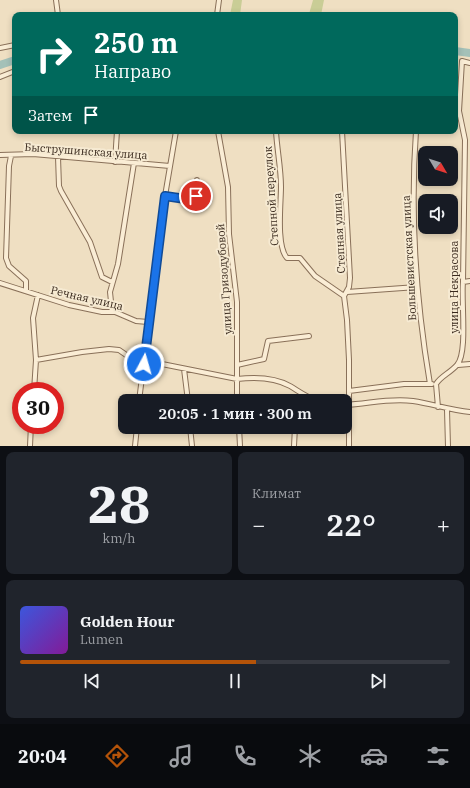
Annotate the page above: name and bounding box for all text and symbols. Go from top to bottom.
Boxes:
text: 250 m [94,24,178,61]
icon: right [28,28,80,80]
text: Направо [94,60,171,83]
icon: arrive [80,104,102,126]
text: Затем [28,106,72,125]
street label: Быструшинская улица [24,140,148,162]
street label: Степной переулок [260,145,281,246]
north arrow [418,146,458,186]
map controls [418,146,458,234]
pin [179,179,213,213]
icon: arrive [185,185,207,207]
street label: Степная улица [330,192,348,274]
button: sound [418,194,458,234]
street label: Большевистская улица [399,195,419,321]
street label: улица Гризодубовой [213,223,235,335]
street label: улица Некрасова [447,241,461,333]
street label: Речная улица [49,283,125,313]
position arrow [123,343,165,385]
speed limit sign: 30 [12,382,64,434]
text: 20:05 · 1 мин · 300 m [158,404,312,423]
text: 28 [88,470,150,537]
text: Климат [252,485,301,502]
text: 22° [326,505,376,544]
text: − [252,510,265,539]
text: + [437,510,450,539]
text: km/h [103,530,135,547]
text: Golden Hour [80,612,175,631]
text: Lumen [80,631,123,648]
icon: previous [81,670,103,692]
icon: pause [224,670,246,692]
icon: next [367,670,389,692]
icon: directions [103,742,131,770]
icon: music [167,742,195,770]
icon: phone [231,742,259,770]
icon: climate [296,742,324,770]
icon: car [360,742,388,770]
icon: filters [424,742,452,770]
text: 20:04 [18,745,67,768]

